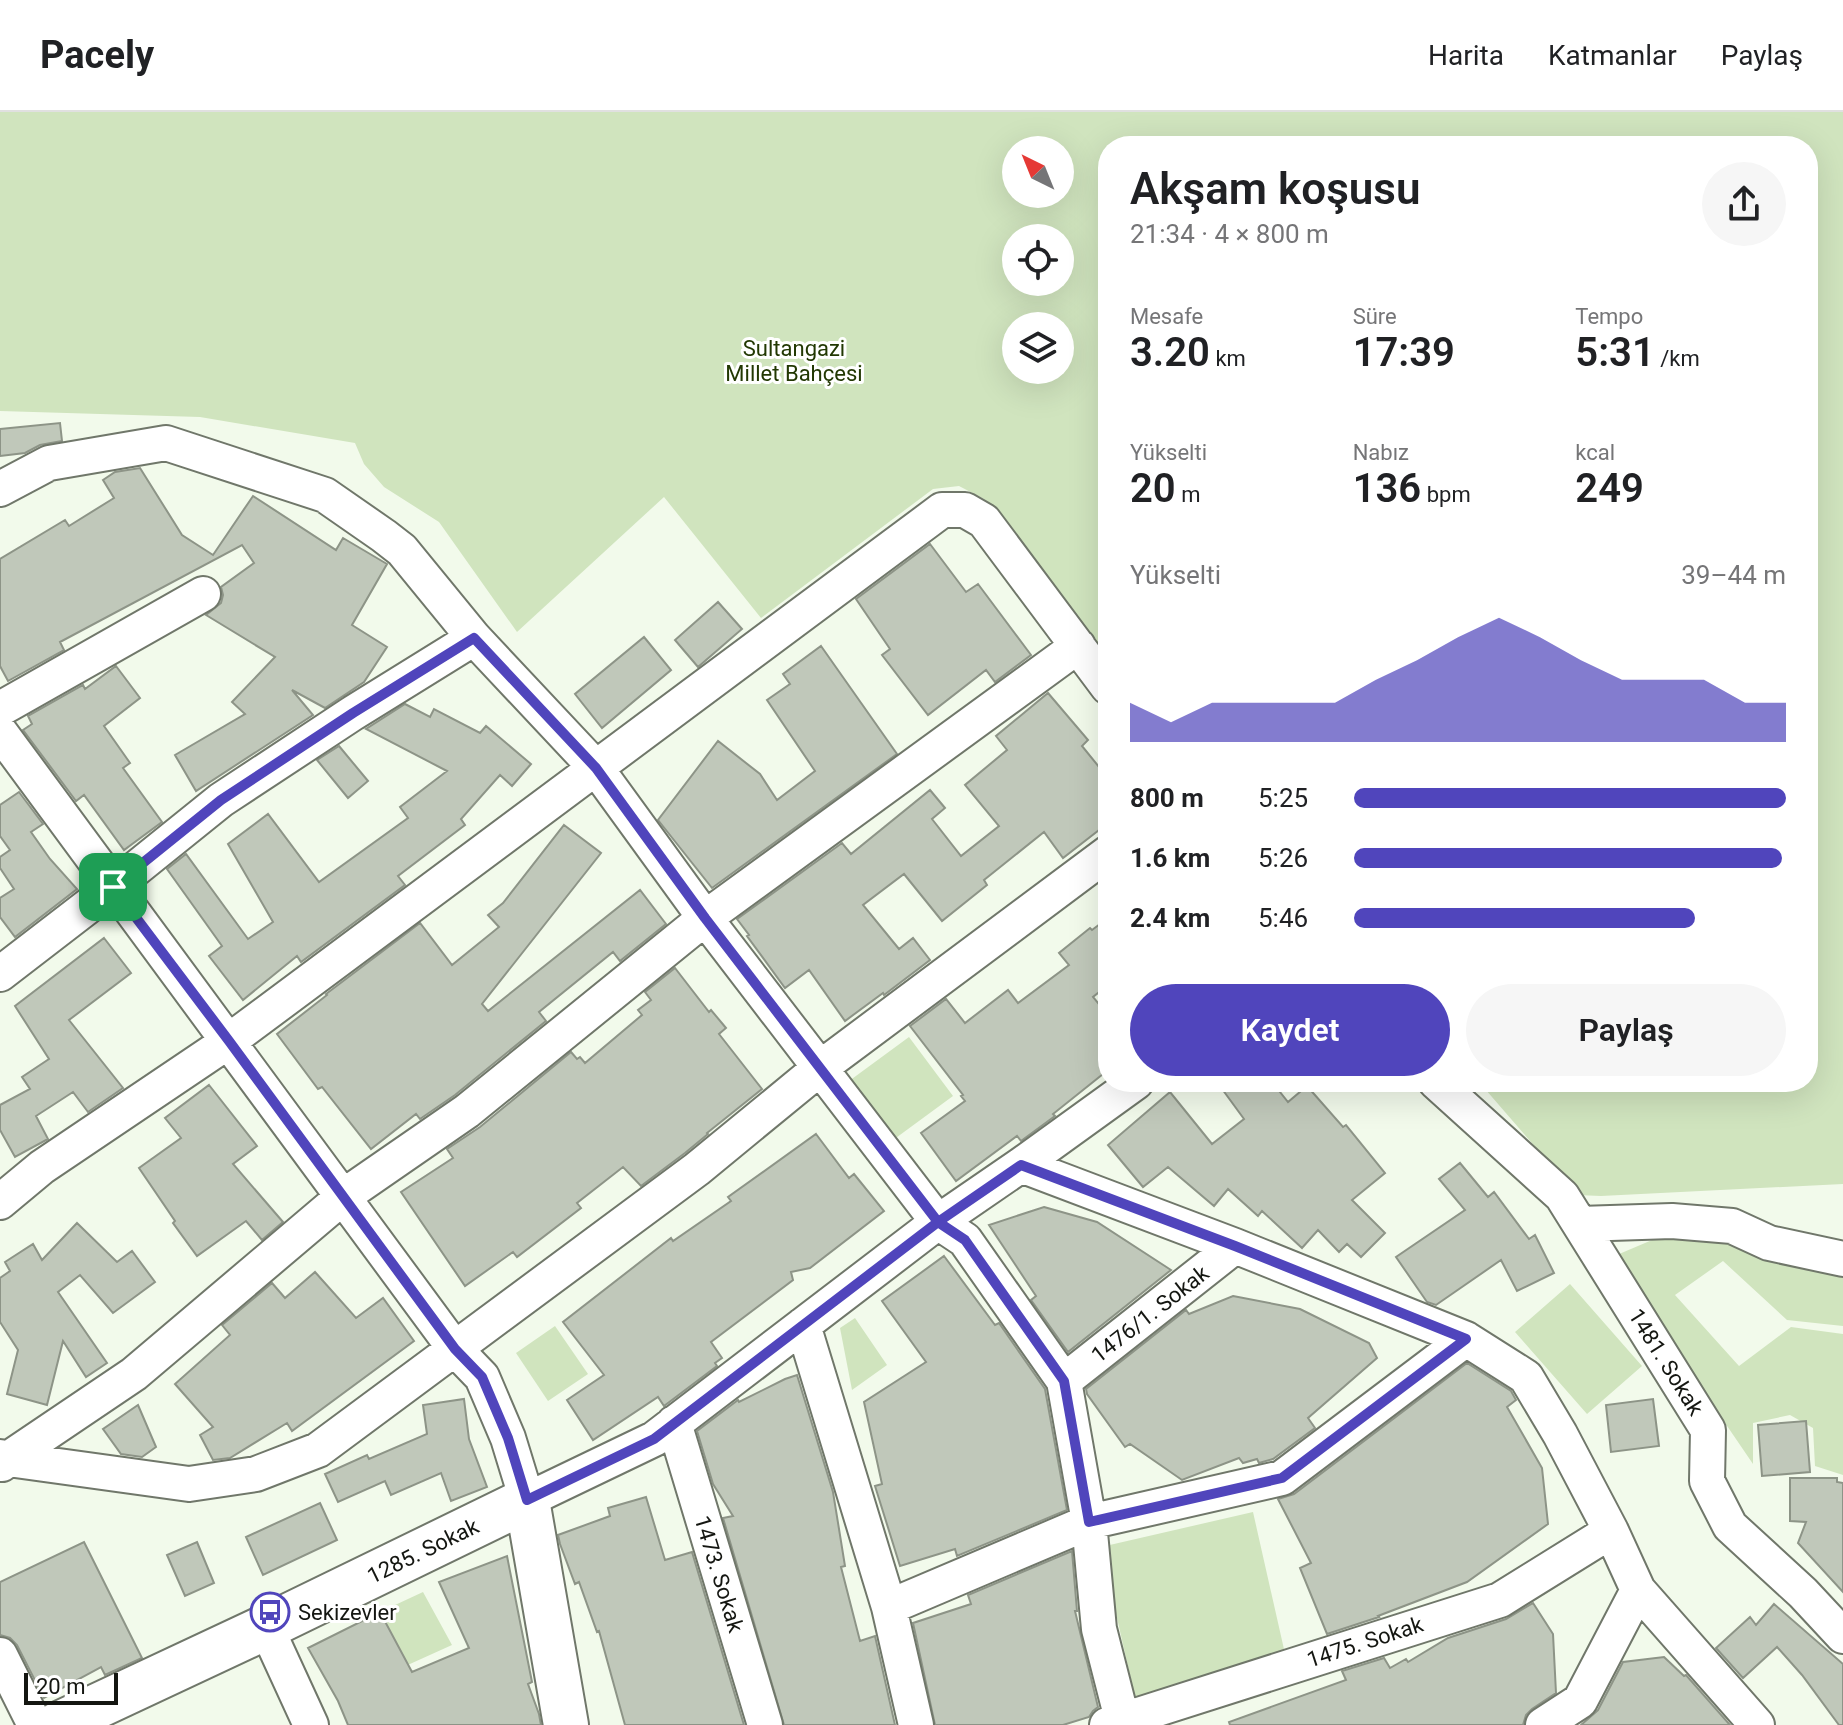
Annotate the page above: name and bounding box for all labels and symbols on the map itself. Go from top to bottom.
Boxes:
north arrow [1002,136,1074,208]
park label: Sultangazi Millet Bahçesi [725,336,863,386]
pin [79,853,147,921]
street label: 1476/1. Sokak [1086,1260,1214,1368]
street label: 1481. Sokak [1623,1304,1709,1420]
street label: 1285. Sokak [363,1513,483,1589]
street label: 1473. Sokak [689,1513,749,1636]
bus stop icon: Sekizevler [249,1591,291,1633]
place label: Sekizevler [298,1600,397,1625]
street label: 1475. Sokak [1304,1611,1427,1673]
scale bar [24,1669,118,1705]

